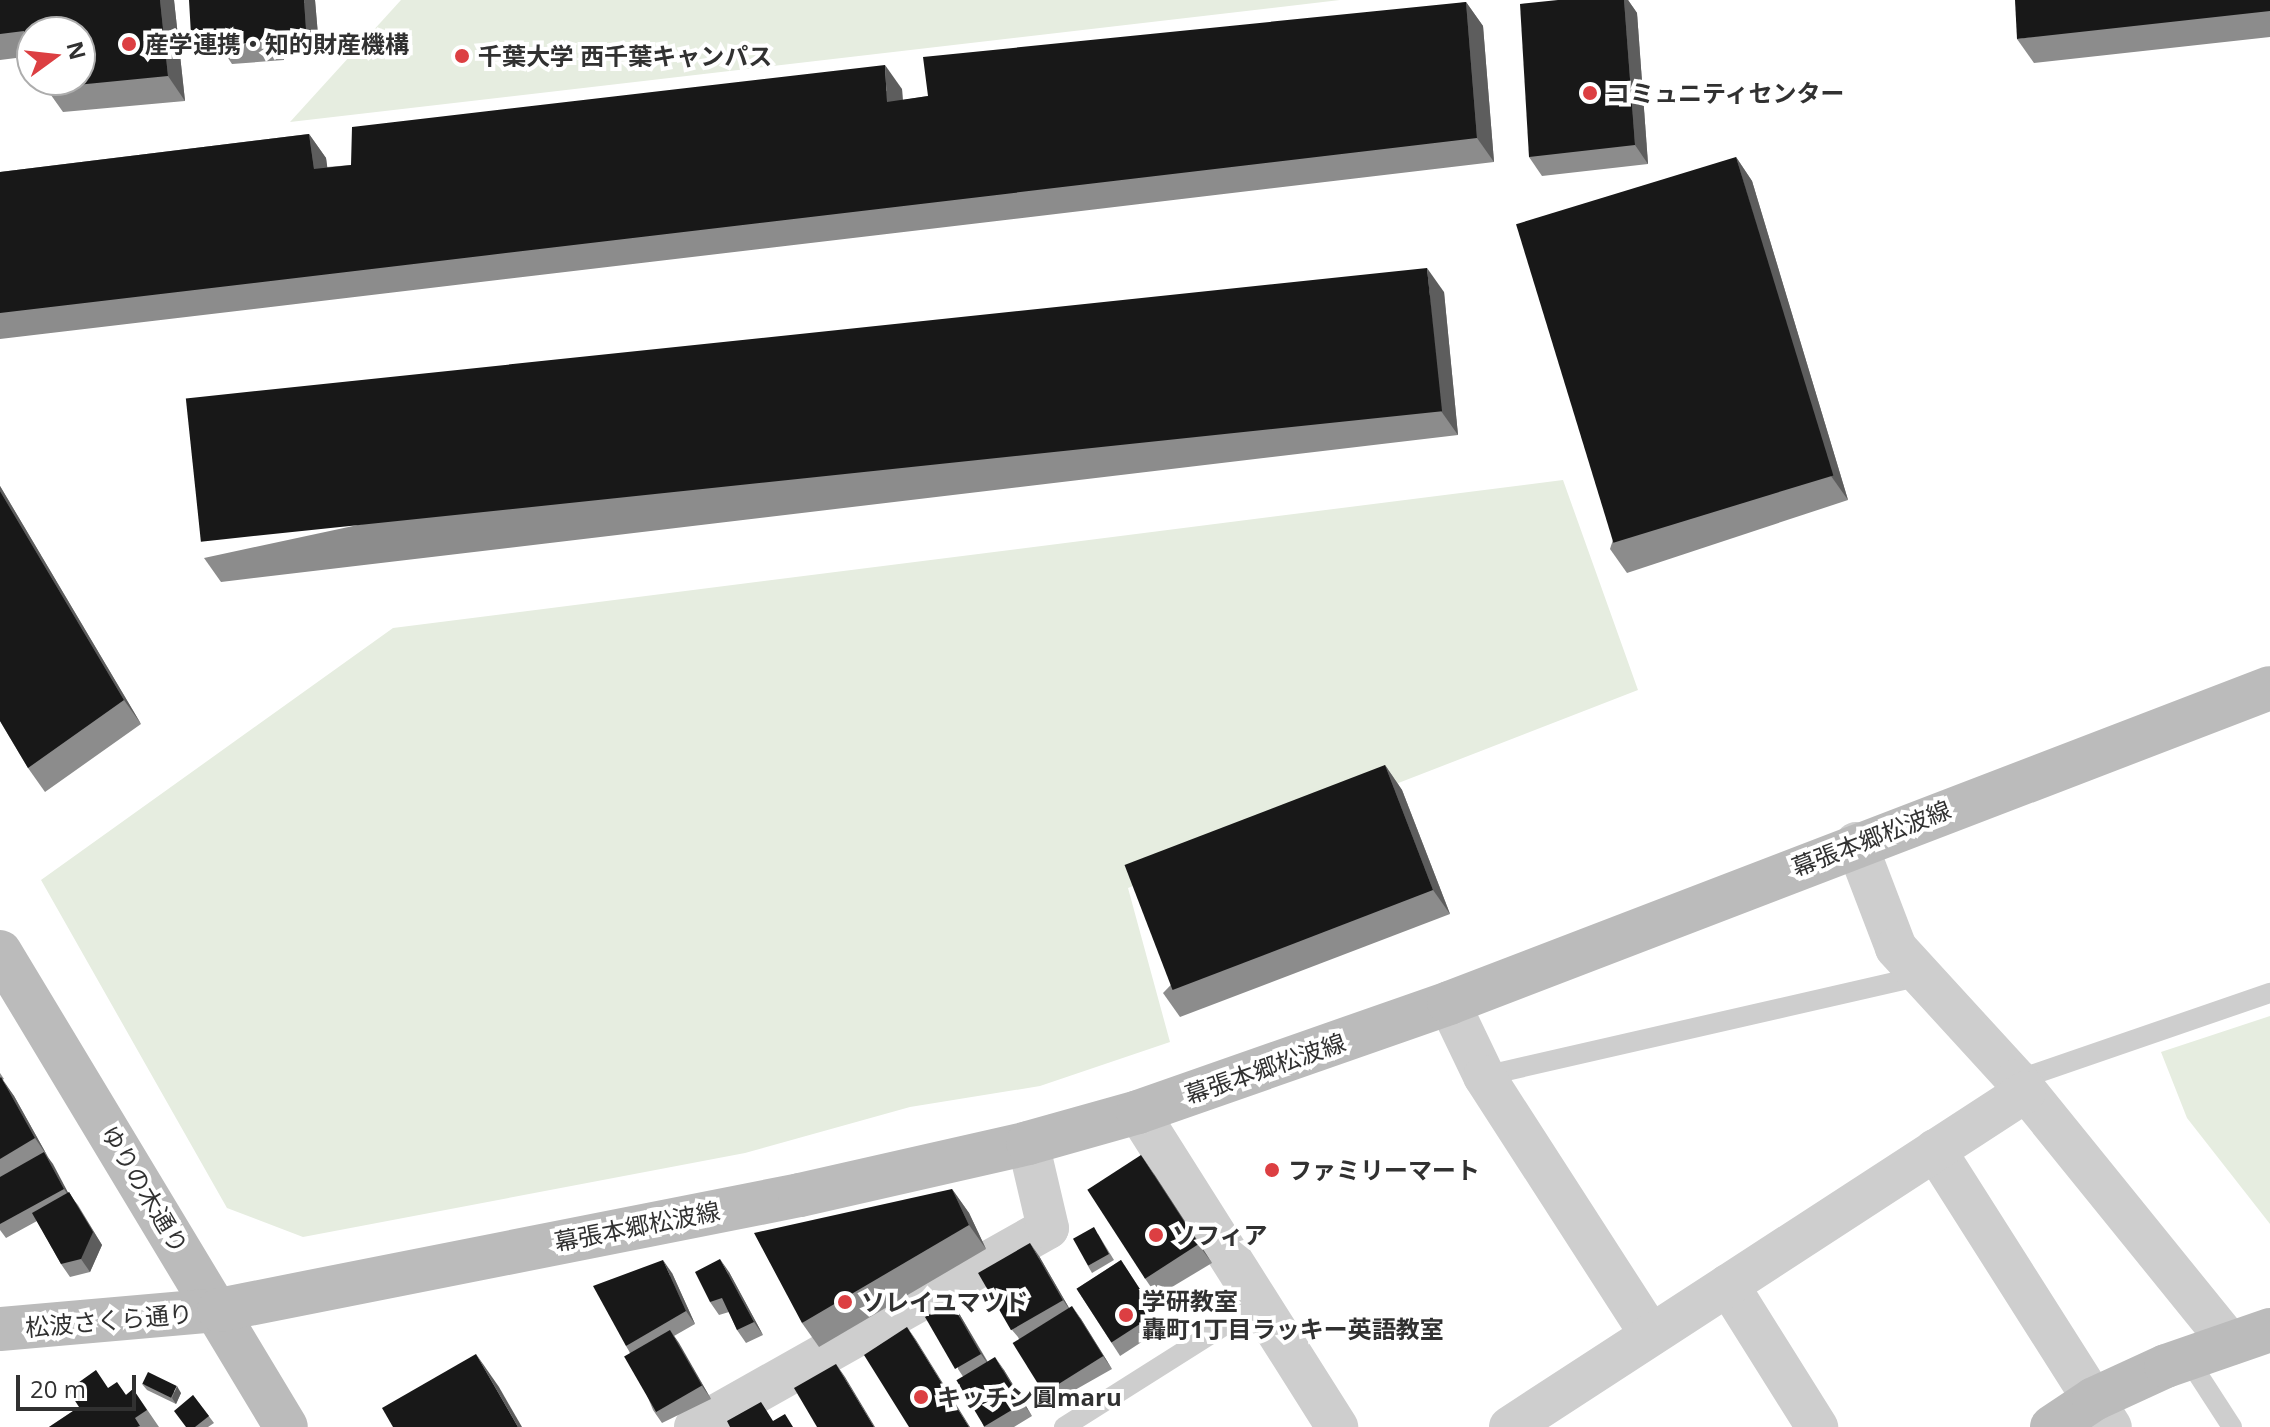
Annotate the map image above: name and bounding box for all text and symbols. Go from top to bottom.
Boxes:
north arrow [16,16,96,96]
place label: 産学連携・知的財産機構 [145,30,409,58]
marker: 産学連携・知的財産機構 [120,35,138,53]
text: N [60,38,94,63]
place label: 千葉大学 西千葉キャンパス [478,42,772,70]
marker: 千葉大学 西千葉キャンパス [453,47,471,65]
place label: コミュニティセンター [1606,79,1846,107]
marker: コミュニティセンター [1581,84,1599,102]
street label: 幕張本郷松波線 [1787,794,1955,882]
street label: 幕張本郷松波線 [1181,1027,1349,1109]
street label: ゆりの木通り [96,1120,194,1258]
place label: ファミリーマート [1288,1156,1480,1184]
marker: ファミリーマート [1263,1161,1281,1179]
street label: 幕張本郷松波線 [552,1196,722,1256]
place label: ソフィア [1172,1221,1268,1249]
marker: ソフィア [1147,1226,1165,1244]
place label: 学研教室 轟町1丁目ラッキー英語教室 [1142,1287,1444,1343]
place label: ソレイユマツド [861,1288,1029,1316]
marker: ソレイユマツド [836,1293,854,1311]
street label: 松波さくら通り [24,1298,194,1342]
marker: 学研教室 轟町1丁目ラッキー英語教室 [1117,1306,1135,1324]
scale bar [20,1359,140,1409]
text: 20 m [30,1372,86,1405]
place label: キッチン圓maru [937,1383,1122,1411]
marker: キッチン圓maru [912,1388,930,1406]

